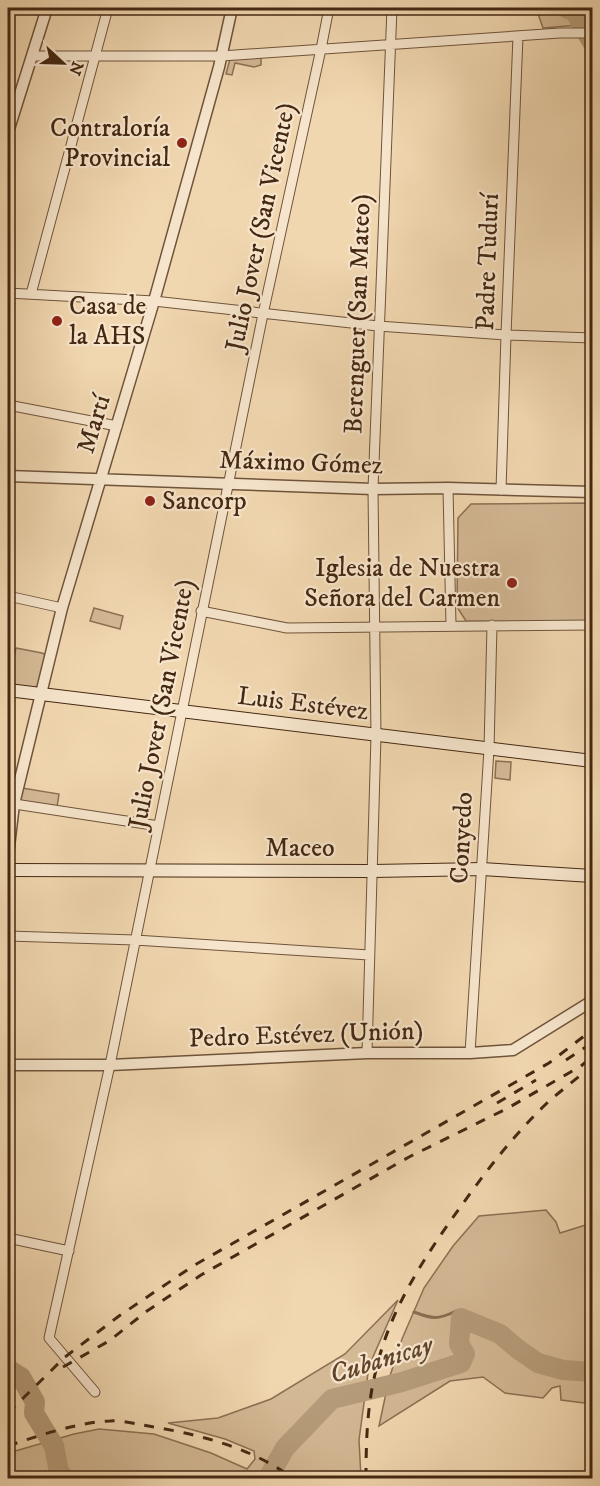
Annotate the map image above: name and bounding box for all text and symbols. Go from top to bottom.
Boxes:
north arrow [33,33,93,93]
text: N [64,58,88,78]
street label: Julio Jover (San Vicente) [218,100,304,356]
place label: Contraloría Provincial [50,112,170,175]
marker: Contraloría Provincial [175,136,189,150]
street label: Padre Tudurí [469,191,507,331]
street label: Berenguer (San Mateo) [337,193,379,435]
place label: Casa de la AHS [69,290,146,353]
marker: Casa de la AHS [50,314,64,328]
street label: Martí [70,389,119,457]
street label: Máximo Gómez [218,444,384,482]
place label: Sancorp [162,485,247,518]
marker: Sancorp [143,494,157,508]
place label: Iglesia de Nuestra Señora del Carmen [304,552,500,615]
street label: Julio Jover (San Vicente) [121,576,202,834]
marker: Iglesia de Nuestra Señora del Carmen [505,576,519,590]
street label: Luis Estévez [236,680,370,728]
street label: Conyedo [443,791,481,885]
street label: Maceo [265,832,335,865]
street label: Pedro Estévez (Unión) [188,1014,424,1056]
water label: Cubanicay [325,1328,438,1392]

